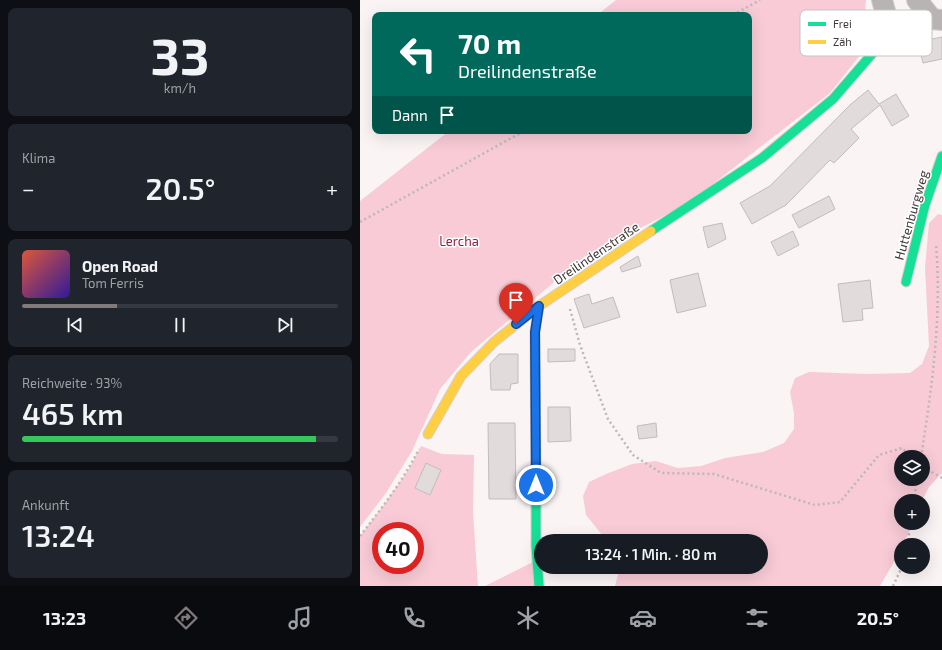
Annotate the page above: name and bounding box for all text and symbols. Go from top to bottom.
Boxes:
legend [800,10,932,56]
text: Frei [833,17,852,30]
text: 33 [151,23,209,85]
text: 70 m [458,26,521,60]
icon: left [392,28,444,80]
text: Zäh [833,35,852,48]
text: Dreilindenstraße [458,60,597,82]
text: km/h [164,80,196,96]
icon: arrive [436,104,458,126]
text: Dann [392,106,428,124]
text: Klima [22,150,55,166]
street label: Huttenburgweg [891,168,931,262]
text: 20.5° [145,170,215,206]
text: − [22,175,35,201]
text: + [326,175,338,201]
street label: Dreilindenstraße [550,218,642,288]
park label: Lercha [439,233,479,249]
text: Open Road [82,257,158,275]
text: Tom Ferris [82,275,144,291]
pin [499,283,533,324]
icon: arrive [505,289,527,311]
icon: previous [64,314,86,336]
icon: pause [169,314,191,336]
icon: next [274,314,296,336]
text: Reichweite · 93% [22,375,122,391]
text: 465 km [22,395,124,431]
map controls [894,450,930,574]
button: layers [894,450,930,486]
position arrow [515,464,557,506]
button: + [894,494,930,530]
text: Ankunft [22,497,69,513]
text: 13:24 [22,517,95,553]
speed limit sign: 40 [372,522,424,574]
button: − [894,538,930,574]
text: 13:24 · 1 Min. · 80 m [585,545,717,563]
icon: directions [172,604,200,632]
icon: music [286,604,314,632]
icon: phone [400,604,428,632]
icon: climate [514,604,542,632]
icon: car [629,604,657,632]
icon: filters [743,604,771,632]
text: 13:23 [43,607,86,629]
text: 20.5° [857,607,899,629]

